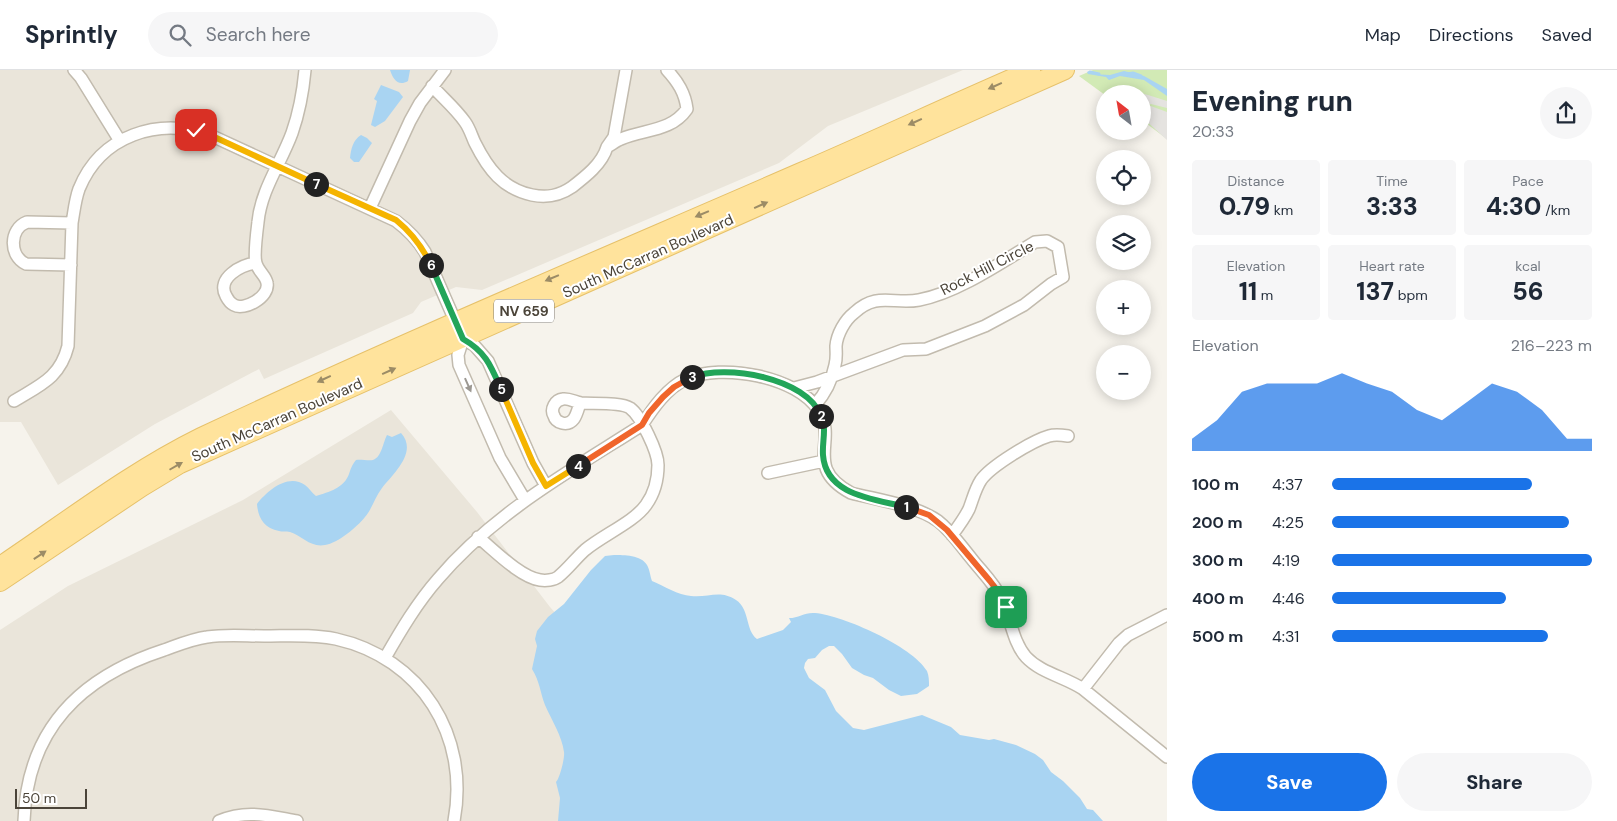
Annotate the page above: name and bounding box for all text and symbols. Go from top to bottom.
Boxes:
search box [148,12,498,57]
text: Sprintly [25,19,118,50]
icon: search [166,21,194,49]
text: Search here [206,22,311,47]
text: Map [1365,23,1401,47]
text: Directions [1429,23,1514,47]
text: Saved [1542,23,1592,47]
one-way arrow [988,82,1002,90]
text: Evening run [1192,83,1353,120]
north arrow [1096,85,1151,140]
map controls [1096,85,1151,400]
button: share [1540,87,1592,139]
pin [175,109,217,151]
icon: check [182,116,210,144]
one-way arrow [908,118,922,126]
text: 20:33 [1192,121,1234,142]
button: locate [1096,150,1151,205]
pin: 7 [304,172,328,196]
text: Distance [1228,172,1284,190]
text: Time [1376,172,1408,190]
text: Pace [1512,172,1544,190]
text: 7 [313,175,320,193]
text: 0.79 [1219,190,1270,223]
text: 3:33 [1366,190,1418,223]
text: 4:30 [1486,190,1541,223]
one-way arrow [754,201,768,209]
text: km [1270,201,1293,219]
text: /km [1541,201,1570,219]
street label: South McCarran Boulevard [559,209,737,303]
one-way arrow [694,210,709,218]
button: layers [1096,215,1151,270]
street label: Rock Hill Circle [937,236,1037,300]
pin: 6 [418,252,444,278]
text: 6 [427,256,436,274]
text: Elevation [1227,257,1285,275]
text: Heart rate [1359,257,1425,275]
text: kcal [1515,257,1541,275]
one-way arrow [545,275,559,283]
text: 11 [1239,275,1257,308]
text: 137 [1356,275,1394,308]
text: 56 [1512,275,1544,308]
button: + [1096,280,1151,335]
text: m [1257,286,1273,304]
text: bpm [1394,286,1428,304]
road number: NV 659 [494,300,554,322]
text: Elevation [1192,335,1259,356]
text: 216–223 m [1511,335,1592,356]
button: − [1096,345,1151,400]
pin: 3 [680,364,704,390]
one-way arrow [382,367,396,375]
text: 3 [688,368,697,386]
street label: South McCarran Boulevard [188,373,366,467]
one-way arrow [317,376,331,384]
pin: 5 [488,376,514,402]
one-way arrow [465,378,473,392]
text: 5 [497,380,506,398]
pin: 2 [808,404,834,428]
text: 2 [817,407,826,425]
pin: 4 [566,454,590,478]
text: 4 [574,457,583,475]
one-way arrow [169,462,184,470]
text: 100 m [1192,474,1239,495]
text: 4:37 [1272,474,1303,495]
pin: 1 [894,494,918,520]
text: 1 [904,498,909,516]
text: 200 m [1192,512,1243,533]
text: 4:25 [1272,512,1304,533]
one-way arrow [34,550,47,560]
text: 300 m [1192,550,1243,571]
text: 4:19 [1272,550,1300,571]
pin [985,586,1027,628]
text: 400 m [1192,588,1244,609]
text: 4:46 [1272,588,1305,609]
icon: arrive [992,593,1020,621]
text: 500 m [1192,626,1243,647]
text: 4:31 [1272,626,1299,647]
button: Save [1192,753,1387,811]
button: Share [1397,753,1592,811]
scale bar [15,786,88,809]
text: 50 m [22,789,56,807]

